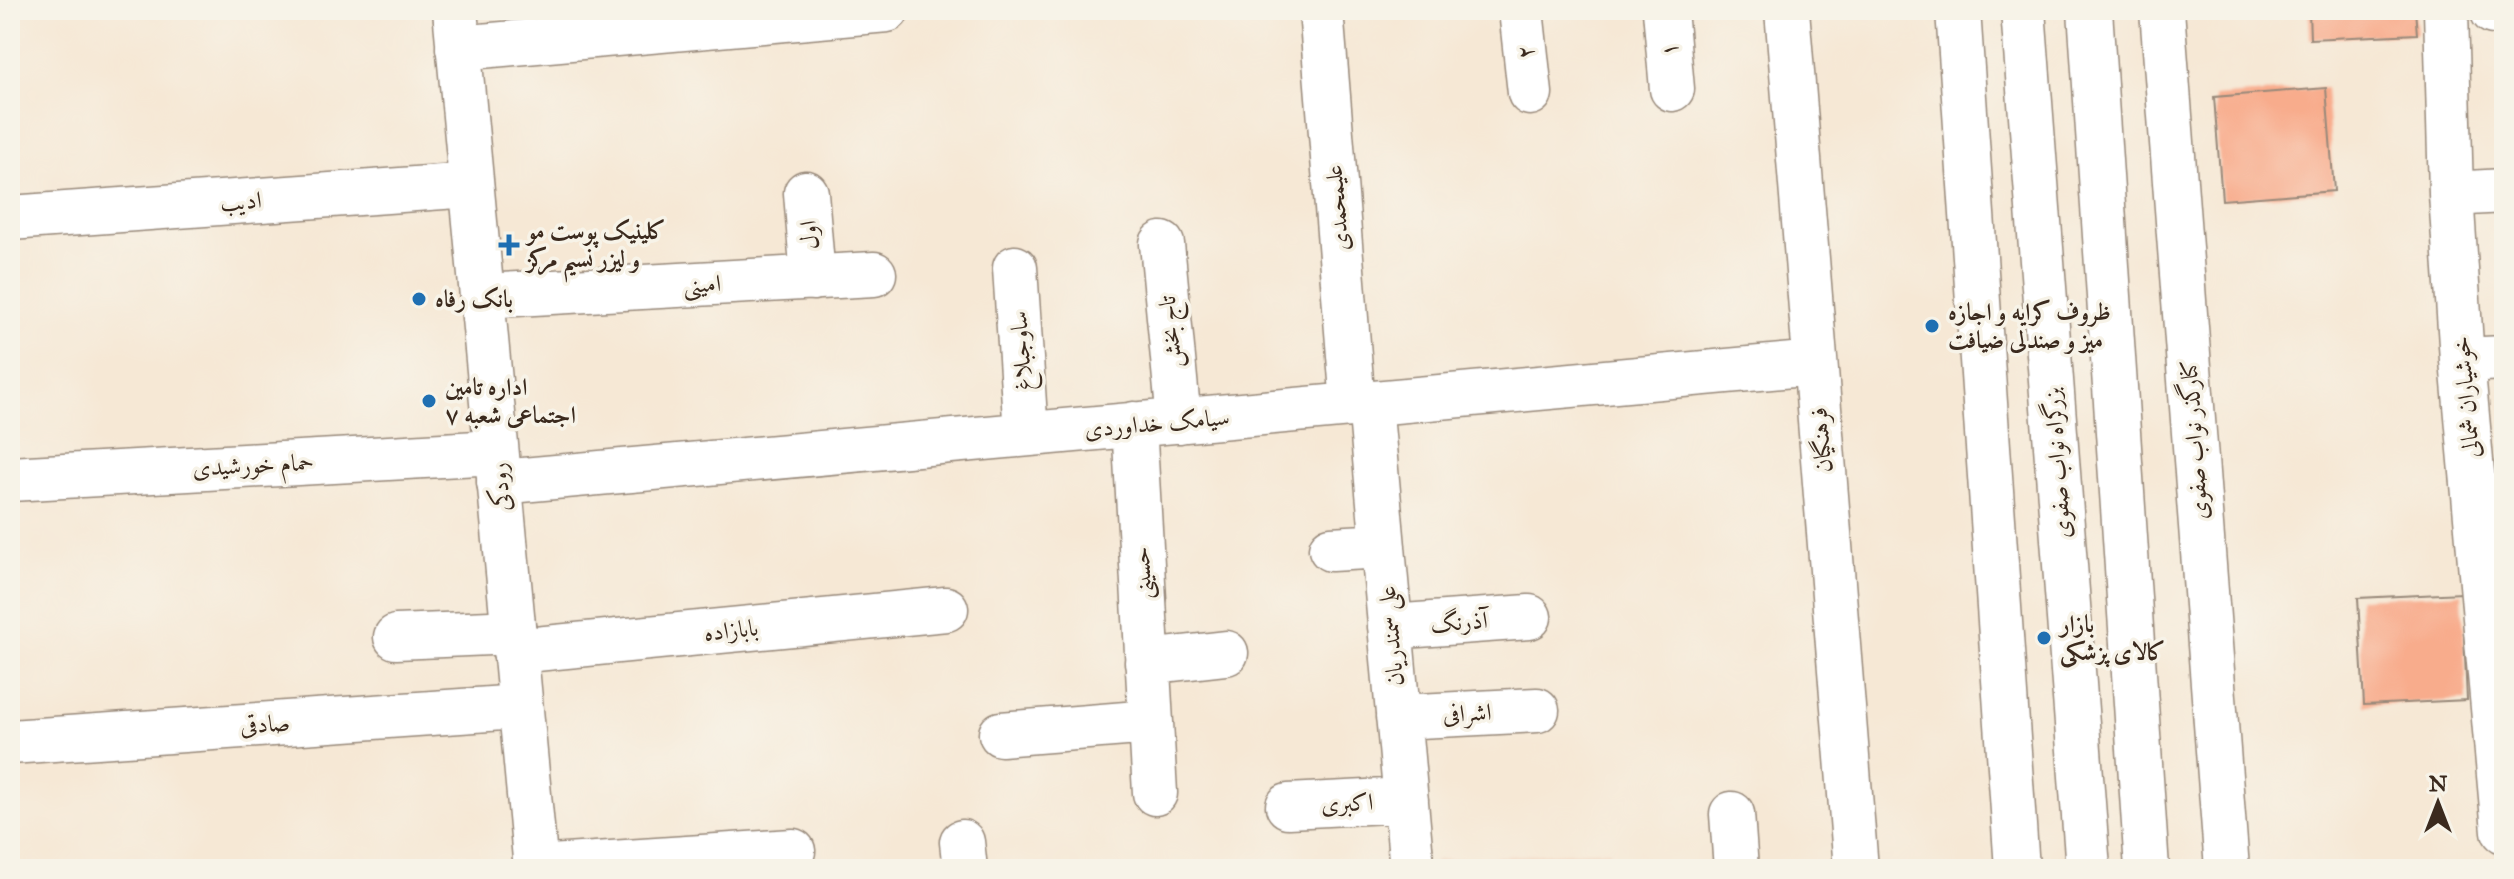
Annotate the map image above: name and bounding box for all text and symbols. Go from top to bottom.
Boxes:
street label: ۱ [1653,42,1685,58]
street label: ۲ [1509,43,1541,61]
street label: علیمحمدی [1318,164,1356,252]
street label: ادیب [219,185,263,217]
place label: کلینیک پوست مو و لیزر نسیم مرکز [524,216,666,283]
street label: اول [793,219,825,251]
marker: کلینیک پوست مو و لیزر نسیم مرکز [498,234,520,256]
street label: امینی [682,268,722,302]
place label: بانک رفاه [435,284,513,314]
marker: بانک رفاه [410,290,428,308]
street label: تاج بخش [1152,294,1194,369]
place label: ظروف کرایه و اجازه میز و صندلی ضیافت [1948,297,2111,355]
street label: ساوجبلاغ [1003,310,1044,392]
marker: ظروف کرایه و اجازه میز و صندلی ضیافت [1923,317,1941,335]
street label: خوشیاران شمالی [2446,335,2486,459]
street label: کنارگذر نواب صفوی [2171,359,2215,521]
place label: اداره تامین اجتماعی شعبه ۷ [445,372,576,430]
street label: بزرگراه نواب صفوی [2036,386,2077,540]
marker: اداره تامین اجتماعی شعبه ۷ [420,392,438,410]
street label: سیامک خداوردی [1083,402,1231,444]
street label: فرهنگیان [1803,406,1839,474]
street label: حمام خورشیدی [191,447,315,489]
street label: رودکی [483,461,517,513]
street label: حسینی [1126,546,1160,600]
street label: علی سمندریان [1372,584,1412,687]
street label: آذرنگ [1429,605,1491,639]
place label: بازار کالای پزشکی [2057,609,2166,668]
street label: بابازاده [702,612,760,648]
marker: بازار کالای پزشکی [2035,629,2053,647]
street label: اشرافی [1442,697,1492,730]
street label: صادقی [239,707,291,741]
north arrow [2398,763,2478,843]
text: N [2429,770,2448,797]
street label: اکبری [1320,787,1374,819]

